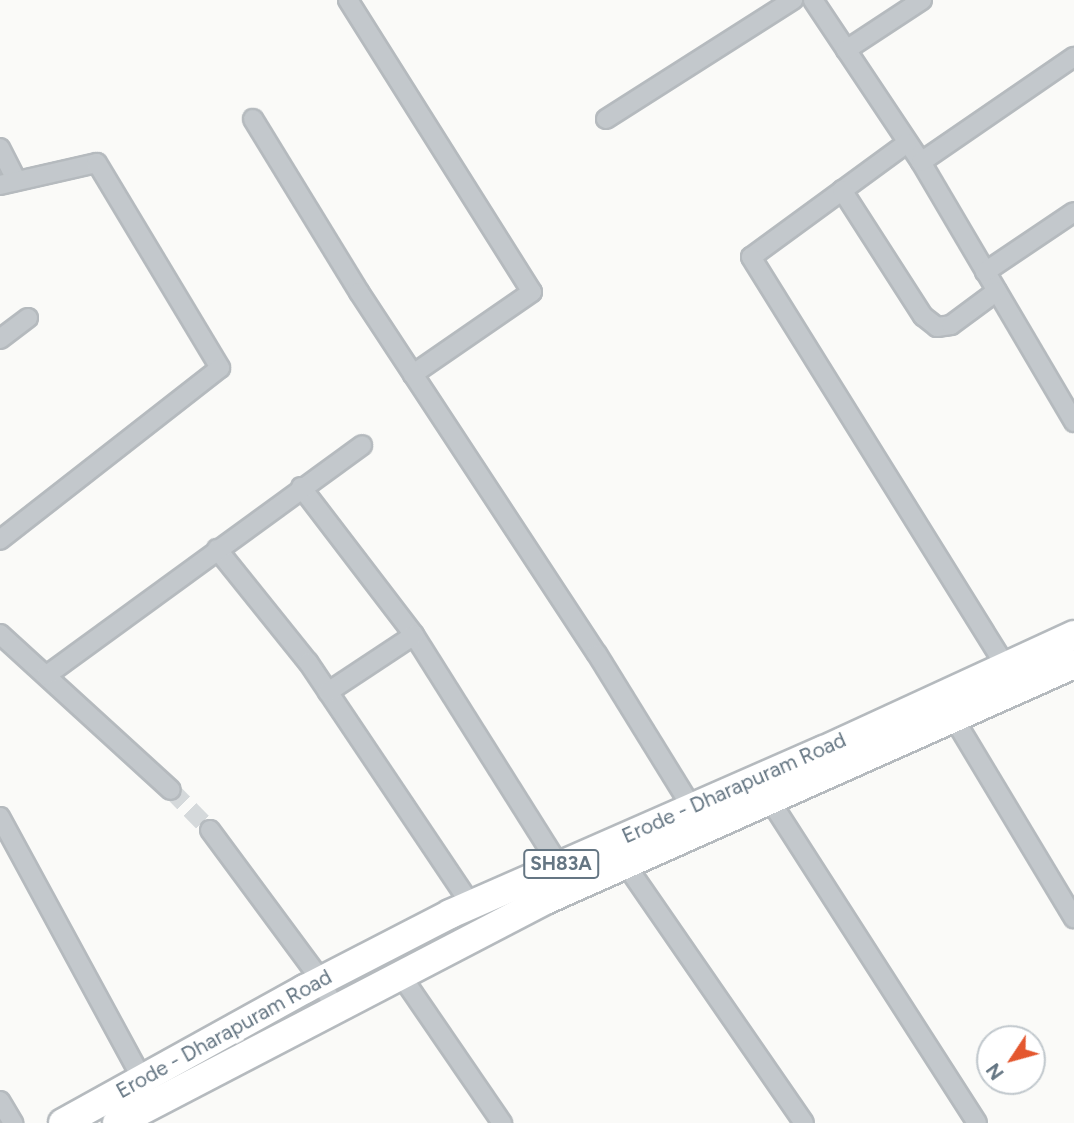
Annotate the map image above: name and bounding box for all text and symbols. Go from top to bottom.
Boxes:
street label: Erode - Dharapuram Road [618,727,850,849]
road number: SH83A [522,848,600,880]
street label: Erode - Dharapuram Road [112,964,336,1104]
north arrow [976,1025,1046,1095]
text: N [982,1059,1009,1084]

